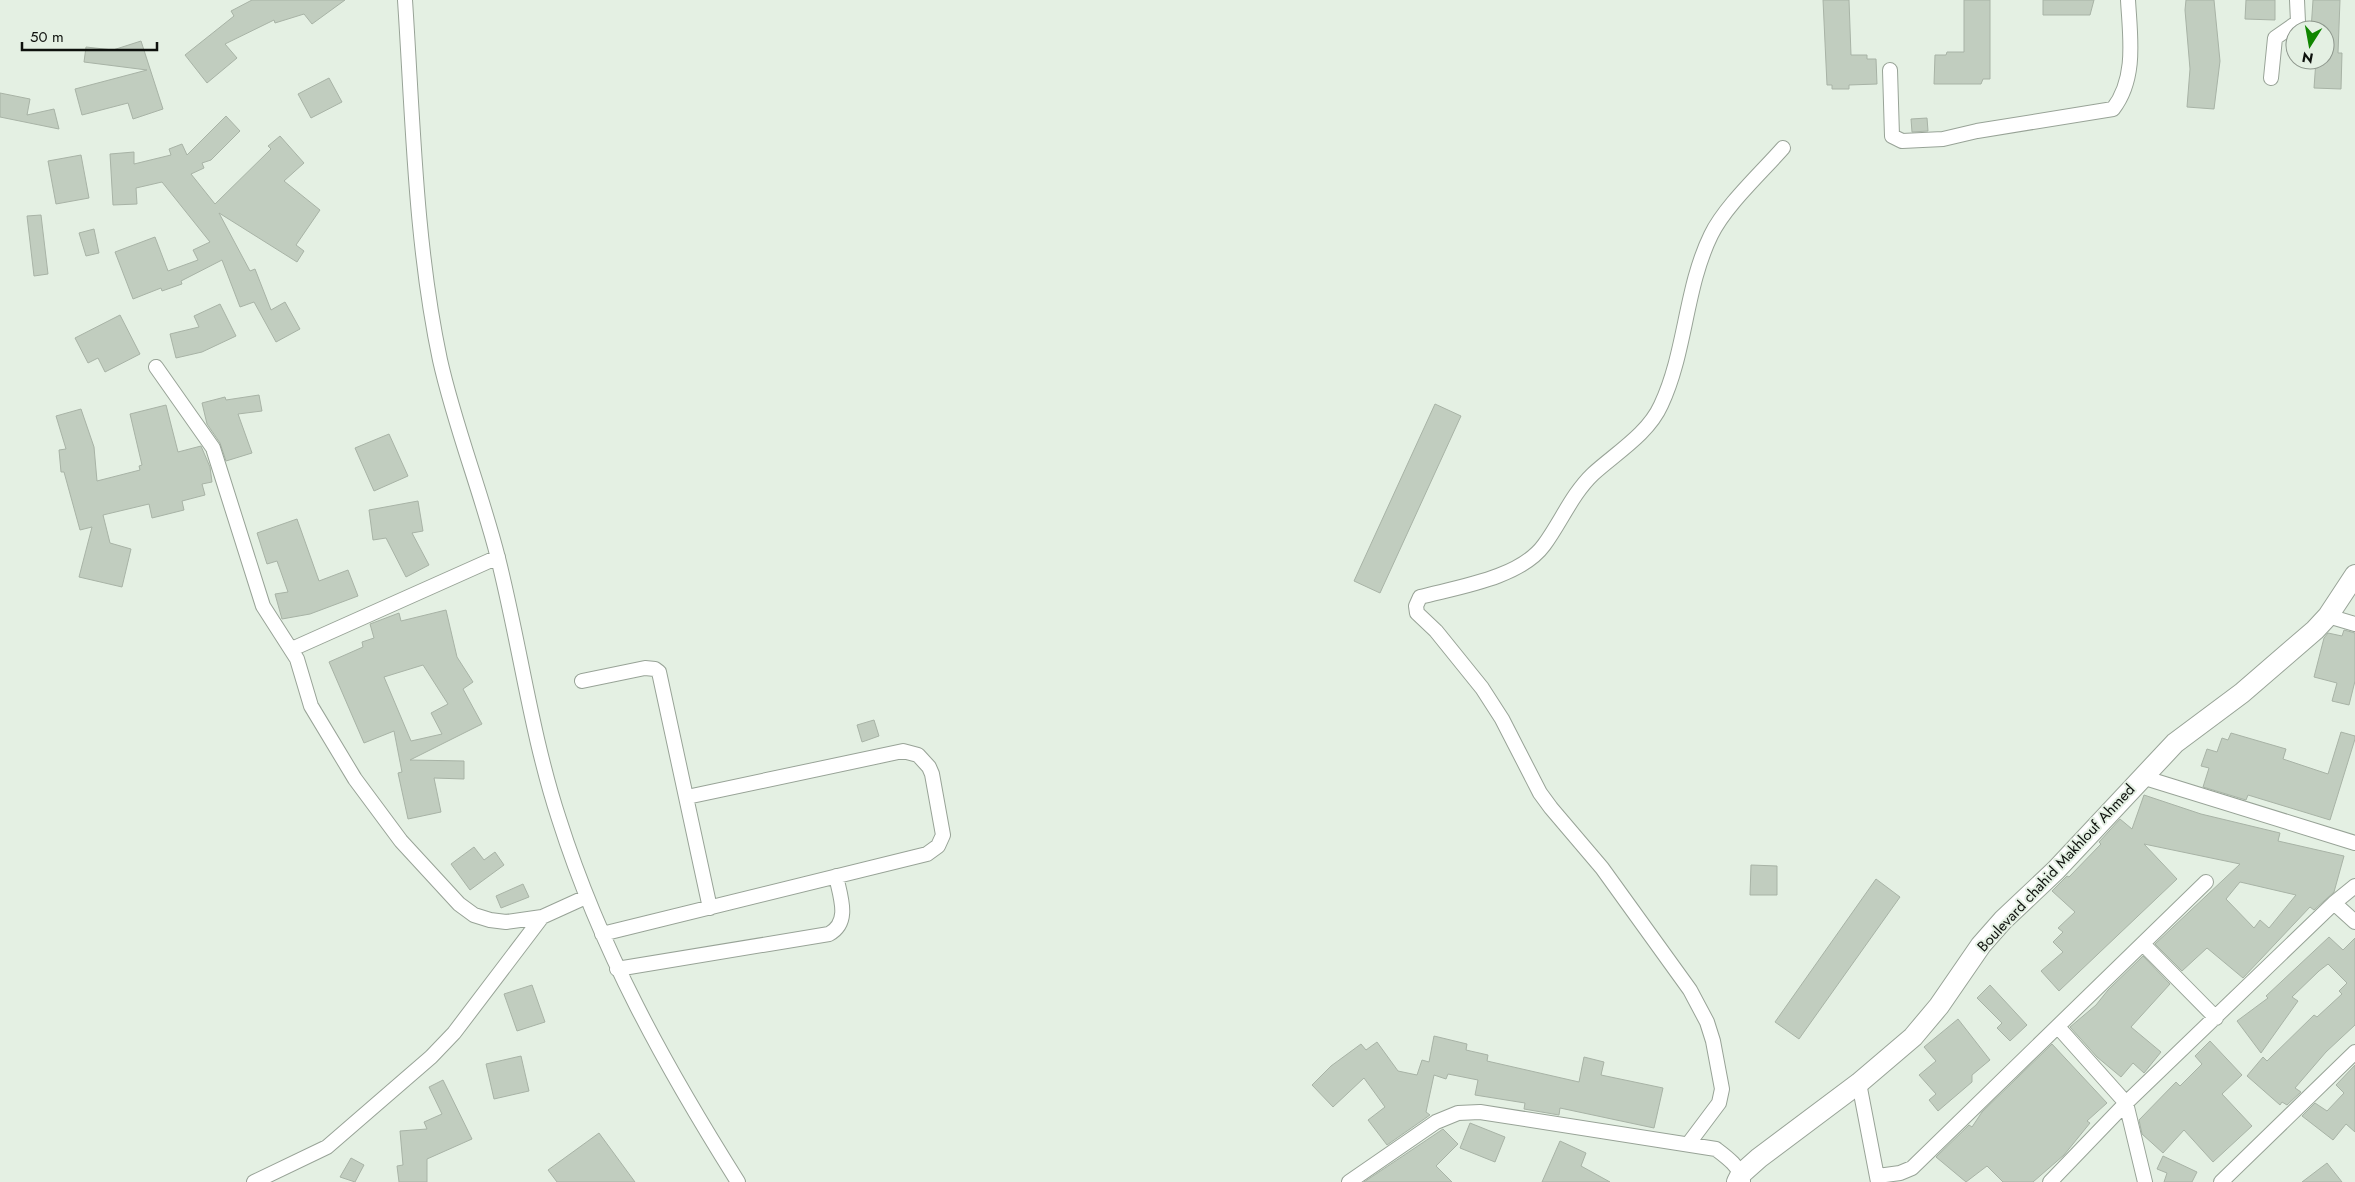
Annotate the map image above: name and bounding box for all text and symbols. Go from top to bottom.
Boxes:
scale bar [22,20,158,52]
north arrow [2285,20,2335,70]
text: 50 m [30,26,64,48]
text: N [2300,47,2315,69]
street label: Boulevard chahid Makhlouf Ahmed [1972,779,2140,957]

